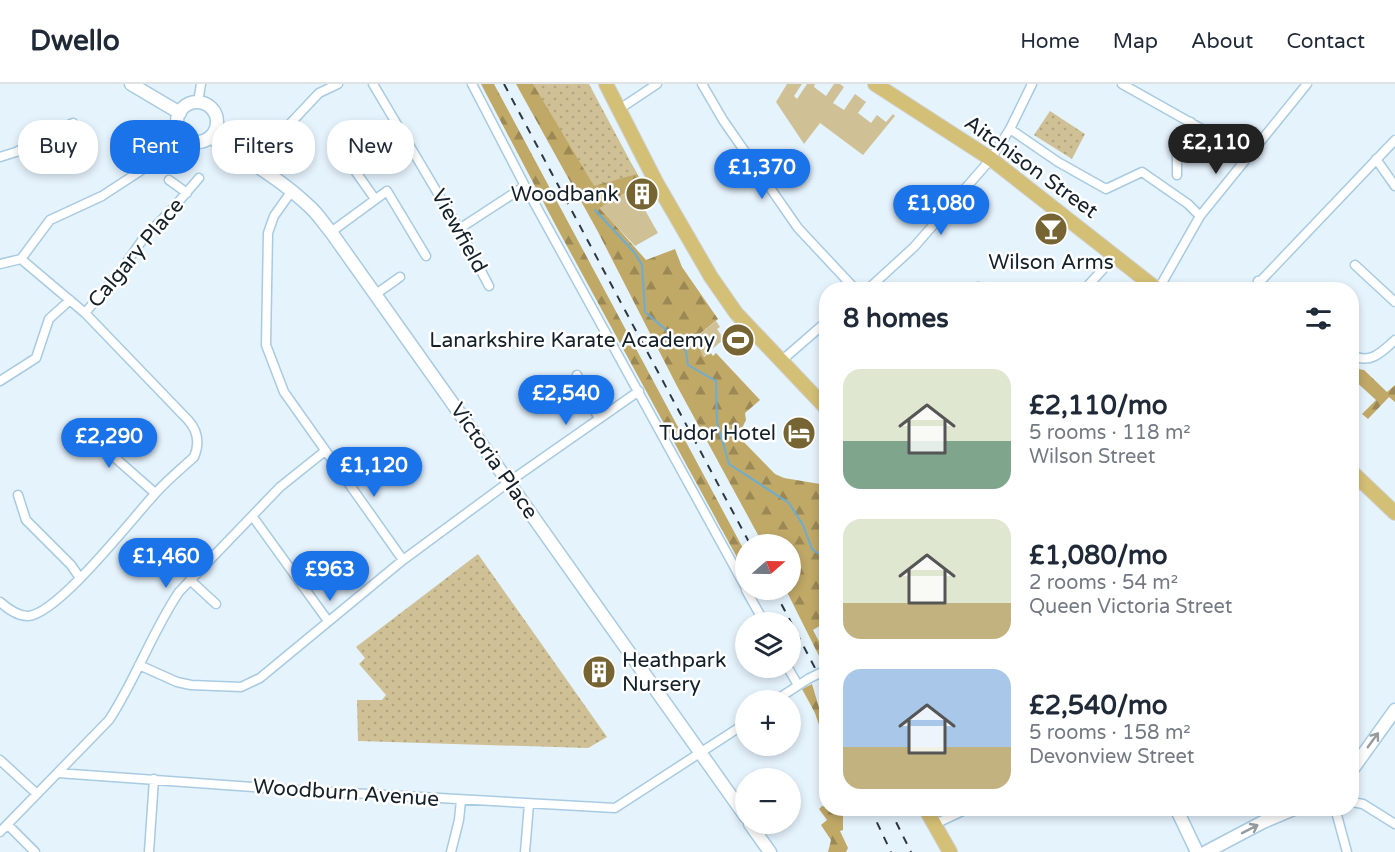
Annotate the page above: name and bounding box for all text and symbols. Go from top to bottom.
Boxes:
text: Dwello [30,24,120,58]
text: Home [1020,29,1080,54]
text: Map [1113,29,1158,54]
text: About [1191,29,1253,54]
text: Contact [1286,29,1365,54]
street label: Aitchison Street [959,110,1103,224]
chip: Buy [18,120,98,174]
chip: Rent [110,120,200,174]
chip: Filters [212,120,315,174]
chip: New [327,120,414,174]
pin: £2,110 [1167,124,1265,175]
text: £2,110 [1182,131,1250,155]
pin: £1,370 [713,149,811,200]
text: £1,370 [728,156,796,180]
building icon: Woodbank [624,176,660,212]
place label: Woodbank [511,182,619,207]
street label: Viewfield [426,185,492,277]
pin: £1,080 [892,185,990,236]
text: £1,080 [907,192,975,216]
street label: Calgary Place [83,193,189,313]
bar icon: Wilson Arms [1033,211,1069,247]
place label: Wilson Arms [988,250,1114,275]
icon: filters [1302,302,1335,335]
text: 8 homes [843,303,949,334]
sports icon: Lanarkshire Karate Academy [720,322,756,358]
place label: Lanarkshire Karate Academy [429,328,715,353]
pin: £2,540 [517,375,615,426]
text: £2,540 [532,382,600,406]
text: £2,110/mo [1029,390,1168,421]
icon: home [891,393,963,465]
street label: Victoria Place [445,398,543,524]
hotel icon: Tudor Hotel [781,415,817,451]
pin: £2,290 [60,418,158,469]
place label: Tudor Hotel [659,421,776,446]
text: 5 rooms · 118 m² [1029,421,1191,445]
text: £2,290 [75,425,143,449]
text: Wilson Street [1029,445,1155,469]
pin: £1,120 [325,447,423,498]
text: £1,120 [340,454,408,478]
north arrow [735,534,801,600]
map controls [735,534,801,834]
pin: £1,460 [117,538,215,589]
text: £1,080/mo [1029,540,1168,571]
icon: home [891,543,963,615]
text: £1,460 [132,545,200,569]
pin: £963 [294,551,366,602]
text: £963 [305,558,355,582]
text: 2 rooms · 54 m² [1029,571,1178,595]
text: Queen Victoria Street [1029,595,1233,619]
button: layers [735,612,801,678]
place label: Heathpark Nursery [622,648,726,697]
building icon: Heathpark Nursery [581,654,617,690]
button: + [735,690,801,756]
text: £2,540/mo [1029,690,1168,721]
icon: home [891,693,963,765]
text: 5 rooms · 158 m² [1029,721,1191,745]
one-way arrow [1367,733,1379,749]
text: Devonview Street [1029,745,1194,769]
button: − [735,768,801,834]
street label: Woodburn Avenue [252,774,440,812]
one-way arrow [1241,823,1259,834]

